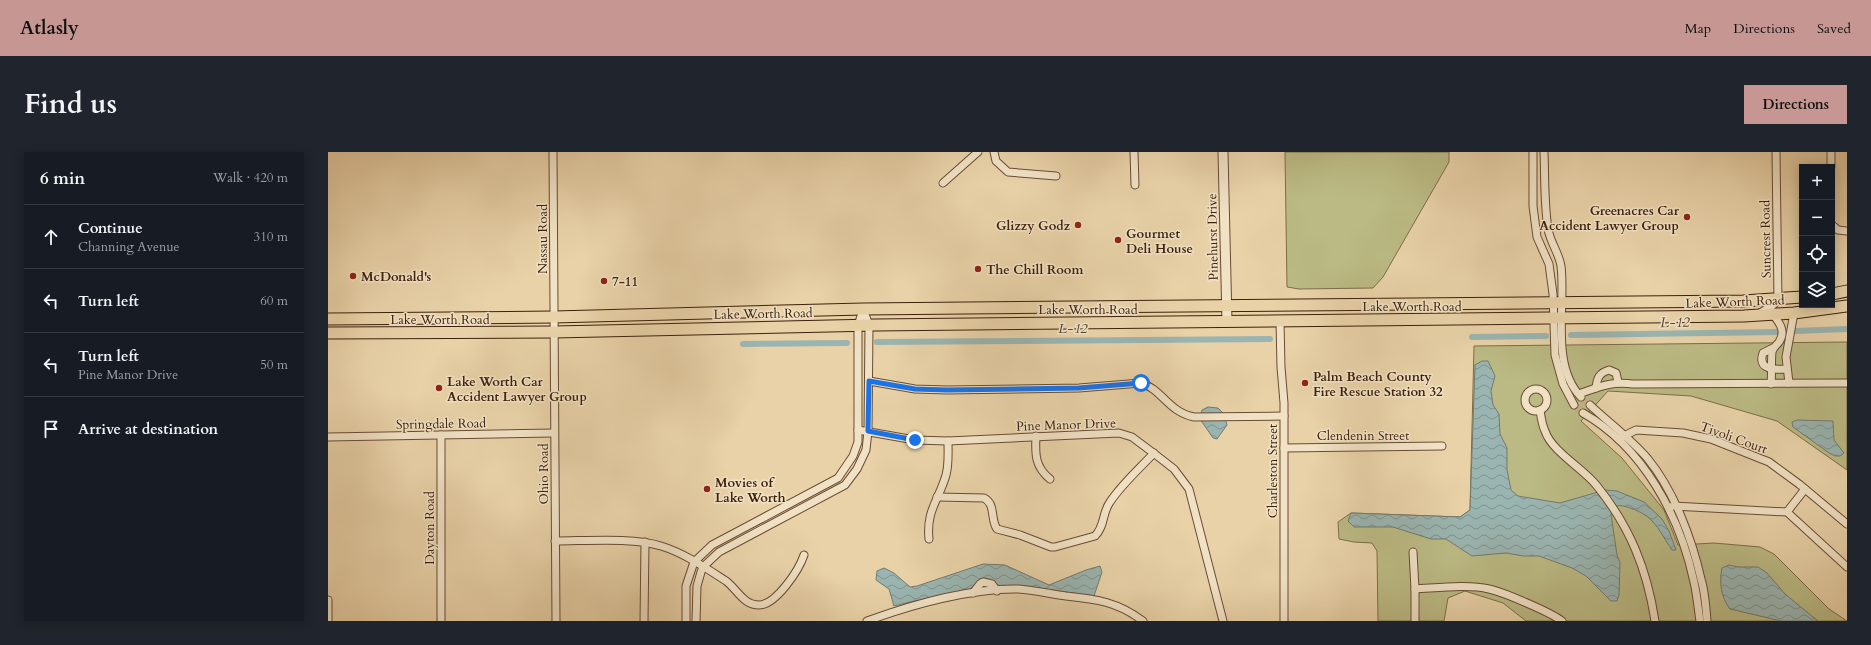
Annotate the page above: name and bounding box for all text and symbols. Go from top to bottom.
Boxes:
text: Atlasly [20,15,79,41]
text: Map [1685,19,1711,38]
text: Directions [1733,19,1795,38]
text: Saved [1817,19,1851,38]
text: Find us [24,85,117,123]
button: Directions [1744,85,1847,124]
map controls [1799,164,1835,308]
button: + [1799,164,1835,200]
text: 6 min [40,167,85,190]
text: Walk · 420 m [213,169,288,187]
street label: Pinehurst Drive [1203,193,1223,281]
street label: Suncrest Road [1756,200,1776,278]
button: − [1799,200,1835,236]
place label: Greenacres Car Accident Lawyer Group [1539,202,1680,235]
street label: Nassau Road [534,204,552,274]
marker: Greenacres Car Accident Lawyer Group [1682,212,1692,222]
place label: Glizzy Godz [996,217,1071,235]
text: Continue [78,218,143,238]
marker: Glizzy Godz [1073,220,1083,230]
place label: Gourmet Deli House [1126,225,1193,258]
icon: ahead [40,226,62,248]
text: 310 m [254,228,288,246]
marker: Gourmet Deli House [1113,235,1123,245]
button: locate [1799,236,1835,272]
text: Channing Avenue [78,238,179,256]
place label: The Chill Room [986,261,1083,279]
marker: The Chill Room [973,264,983,274]
place label: McDonald's [361,268,432,286]
marker: McDonald's [348,271,358,281]
button: layers [1799,272,1835,308]
place label: 7-11 [612,273,638,291]
marker: 7-11 [599,276,609,286]
icon: left [40,290,62,312]
text: Turn left [78,291,139,311]
street label: Lake Worth Road [1685,291,1785,313]
text: 60 m [260,292,288,310]
street label: Lake Worth Road [1362,298,1462,316]
street label: Lake Worth Road [1038,301,1138,319]
street label: Lake Worth Road [713,304,813,324]
street label: Lake Worth Road [390,311,490,329]
water label: L-12 [1660,313,1691,332]
water label: L-12 [1058,319,1089,338]
text: Turn left [78,346,139,366]
icon: left [40,354,62,376]
text: 50 m [260,356,288,374]
text: Pine Manor Drive [78,366,178,384]
place label: Palm Beach County Fire Rescue Station 32 [1313,368,1443,401]
place label: Lake Worth Car Accident Lawyer Group [447,373,587,406]
route start [1132,374,1150,392]
marker: Palm Beach County Fire Rescue Station 32 [1300,378,1310,388]
marker: Lake Worth Car Accident Lawyer Group [434,383,444,393]
street label: Springdale Road [396,414,486,434]
street label: Pine Manor Drive [1016,414,1116,436]
street label: Tivoli Court [1698,417,1770,458]
icon: arrive [40,418,62,440]
text: Arrive at destination [78,419,218,439]
street label: Charleston Street [1264,424,1282,518]
street label: Clendenin Street [1317,427,1409,445]
route end [906,431,924,449]
street label: Ohio Road [535,443,553,505]
place label: Movies of Lake Worth [715,474,786,507]
marker: Movies of Lake Worth [702,484,712,494]
street label: Dayton Road [421,491,439,565]

